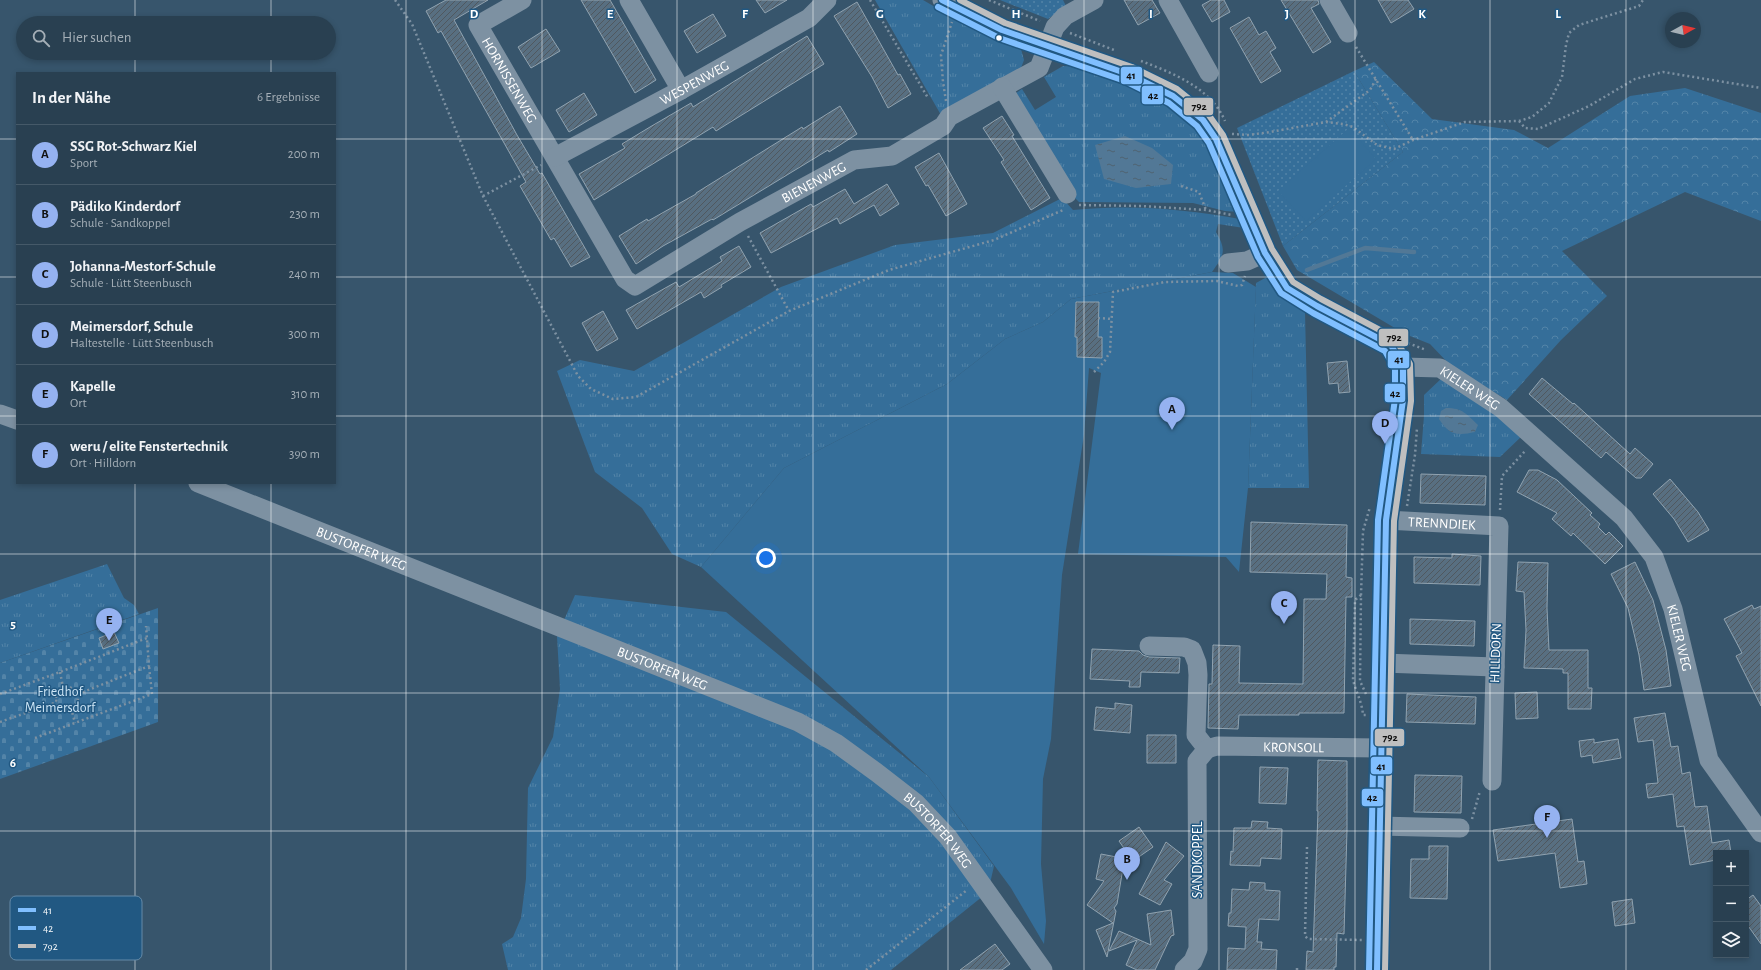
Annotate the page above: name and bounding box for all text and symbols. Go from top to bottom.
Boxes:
text: D [470,8,479,21]
text: E [607,8,614,21]
text: F [742,8,749,21]
text: G [876,8,884,21]
text: H [1011,8,1021,21]
text: I [1149,8,1153,21]
text: J [1285,8,1289,21]
text: K [1418,8,1426,21]
text: L [1555,8,1561,21]
north arrow [1665,12,1701,48]
search box [16,16,336,60]
icon: search [30,27,52,49]
text: Hier suchen [62,30,132,45]
unlabelled marker [994,33,1004,43]
street label: HORNISSENWEG [479,35,539,125]
street label: WESPENWEG [658,58,732,108]
line badge: 41 [1120,66,1143,85]
text: 41 [1126,70,1136,81]
line badge: 42 [1141,85,1164,105]
text: In der Nähe [32,89,111,106]
text: 42 [1148,90,1158,101]
text: 6 Ergebnisse [257,91,320,104]
line badge: 792 [1183,97,1214,116]
text: 792 [1191,101,1207,112]
text: SSG Rot-Schwarz Kiel [70,139,197,154]
text: A [41,148,49,161]
text: 200 m [288,148,320,161]
text: Sport [70,157,97,170]
street label: BIENENWEG [779,160,849,206]
text: Pädiko Kinderdorf [70,199,180,214]
text: B [41,208,49,221]
text: 230 m [289,208,320,221]
text: Schule · Sandkoppel [70,217,170,230]
text: Johanna-Mestorf-Schule [70,259,216,274]
text: C [42,268,48,281]
text: 240 m [288,268,320,281]
text: Schule · Lütt Steenbusch [70,277,192,290]
text: Meimersdorf, Schule [70,319,193,334]
text: D [41,328,49,341]
text: 300 m [288,328,320,341]
line badge: 792 [1378,328,1409,347]
text: 792 [1386,332,1402,343]
text: Haltestelle · Lütt Steenbusch [70,337,213,350]
line badge: 41 [1387,350,1410,369]
text: 41 [1394,354,1404,365]
street label: KIELER WEG [1437,364,1502,413]
text: Kapelle [70,379,116,394]
line badge: 42 [1384,383,1406,403]
text: E [42,388,48,401]
text: 310 m [291,388,320,401]
text: 42 [1390,388,1400,399]
text: Ort [70,397,87,410]
pin: A [1159,397,1185,430]
pin: D [1372,411,1398,444]
text: weru / elite Fenstertechnik [70,439,228,454]
text: F [42,448,48,461]
text: 390 m [289,448,320,461]
text: Ort · Hilldorn [70,457,136,470]
street label: TRENNDIEK [1408,515,1476,533]
street label: BUSTORFER WEG [314,525,408,573]
your location [756,548,776,568]
pin: C [1271,591,1297,624]
street label: KIELER WEG [1664,603,1694,673]
pin: E [96,608,122,641]
text: 5 [10,618,16,631]
street label: HILLDORN [1488,623,1504,683]
street label: BUSTORFER WEG [615,645,709,693]
park label: Friedhof Meimersdorf [25,685,96,715]
line badge: 792 [1374,728,1405,747]
text: 792 [1382,732,1398,743]
street label: KRONSOLL [1263,741,1324,755]
line badge: 41 [1370,756,1393,775]
text: 6 [10,757,16,770]
text: 41 [1376,761,1386,772]
line badge: 42 [1361,788,1384,807]
street label: BUSTORFER WEG [901,790,974,871]
text: 42 [1367,792,1377,803]
pin: F [1534,805,1560,838]
street label: SANDKOPPEL [1191,821,1205,898]
pin: B [1114,847,1140,880]
map controls [1713,850,1749,958]
button: + [1713,850,1749,886]
button: − [1713,886,1749,922]
legend [10,896,142,960]
text: 41 [43,905,52,916]
button: layers [1713,922,1749,958]
text: 42 [43,923,53,934]
text: 792 [43,941,58,952]

